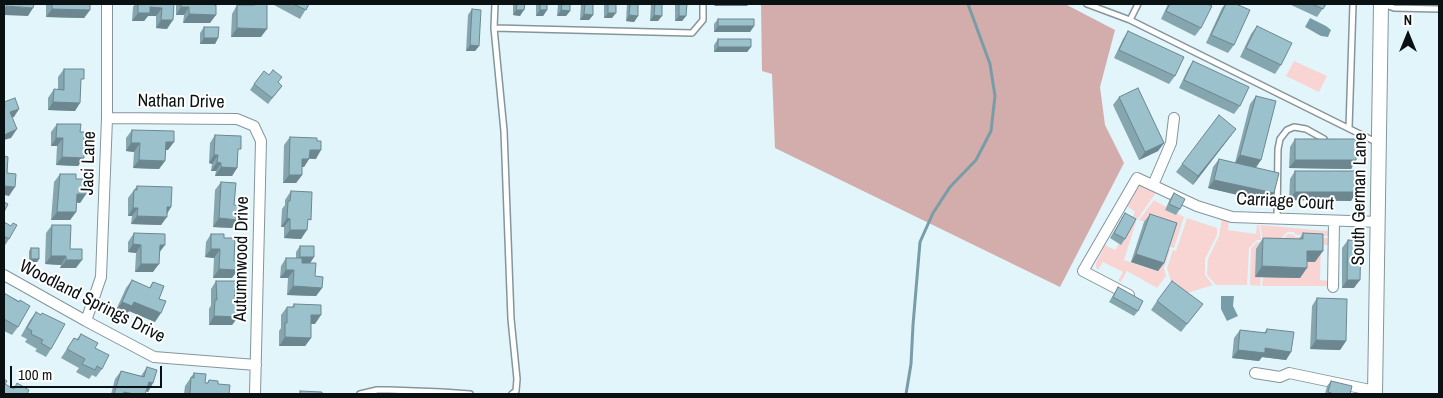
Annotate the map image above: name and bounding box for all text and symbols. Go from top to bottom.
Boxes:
north arrow [1383,10,1433,60]
text: N [1404,11,1412,29]
street label: Nathan Drive [137,90,225,114]
street label: Jaci Lane [77,131,101,195]
street label: South German Lane [1348,132,1372,266]
street label: Carriage Court [1236,189,1334,215]
street label: Autumnwood Drive [230,196,254,322]
street label: Woodland Springs Drive [16,256,168,348]
scale bar [12,356,165,388]
text: 100 m [18,364,52,385]

